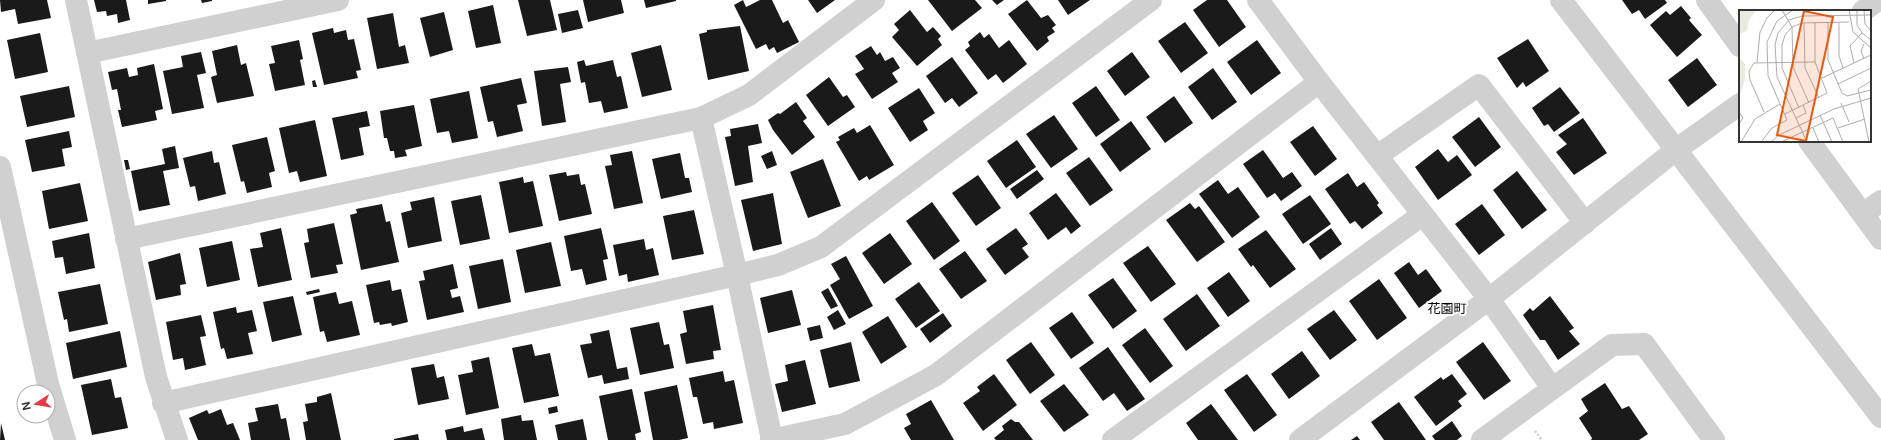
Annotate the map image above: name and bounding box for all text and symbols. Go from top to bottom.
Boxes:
inset map [1739,10,1871,142]
district label: 花園町 [1427,300,1467,316]
north arrow [16,384,56,424]
text: N [18,401,34,412]

